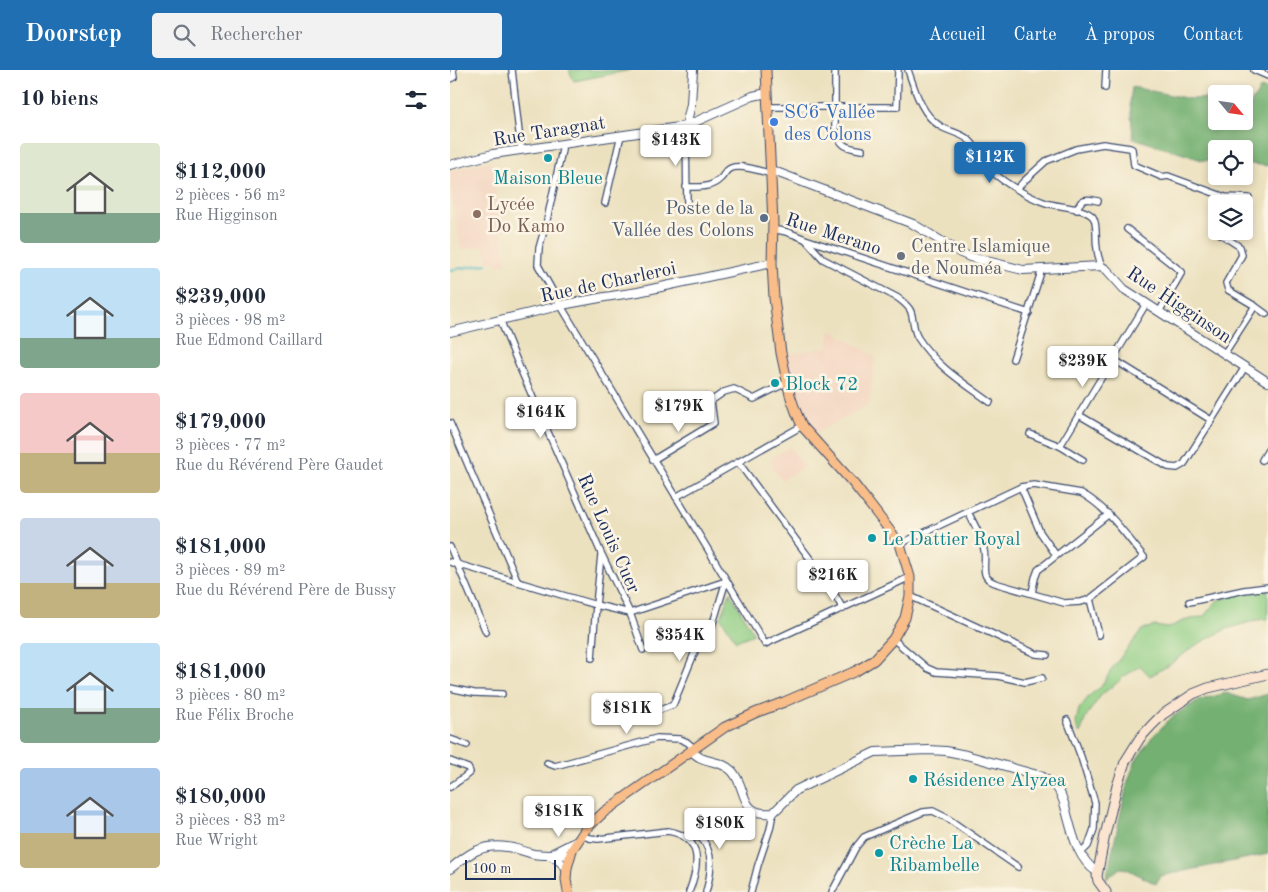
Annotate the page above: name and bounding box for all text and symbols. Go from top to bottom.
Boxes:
search box [152,13,502,58]
icon: search [170,21,198,49]
text: Doorstep [25,23,122,47]
text: Rechercher [210,26,303,45]
text: Accueil [928,26,986,44]
text: Carte [1014,26,1056,44]
text: À propos [1084,26,1155,44]
text: Contact [1183,26,1243,44]
north arrow [1208,85,1252,130]
map controls [1208,85,1253,240]
icon: filters [402,86,430,114]
text: 10 biens [20,89,98,110]
place label: SC6 Vallée des Colons [784,104,875,145]
street label: Rue Taragnat [492,114,607,151]
marker: SC6 Vallée des Colons [768,116,780,128]
pin: $143K [641,124,711,167]
text: $143K [651,133,701,149]
button: locate [1208,140,1253,185]
pin: $112K [955,142,1025,184]
text: $112K [965,150,1015,166]
marker: Maison Bleue [542,152,554,164]
text: $112,000 [175,162,266,183]
icon: home [60,163,120,223]
place label: Maison Bleue [493,170,603,189]
text: 2 pièces · 56 m² [175,188,285,204]
button: layers [1208,195,1253,240]
place label: Lycée Do Kamo [487,196,565,237]
place label: Poste de la Vallée des Colons [611,200,755,241]
text: Rue Higginson [175,208,278,224]
marker: Lycée Do Kamo [471,208,483,220]
street label: Rue Merano [783,211,883,260]
marker: Poste de la Vallée des Colons [758,212,770,224]
place label: Centre Islamique de Nouméa [911,238,1050,279]
marker: Centre Islamique de Nouméa [895,250,907,262]
street label: Rue de Charleroi [539,260,678,307]
street label: Rue Higginson [1123,264,1234,348]
text: $239,000 [175,287,266,308]
icon: home [60,288,120,348]
text: 3 pièces · 98 m² [175,313,285,329]
text: Rue Edmond Caillard [175,333,323,349]
pin: $239K [1048,346,1118,388]
text: $239K [1058,354,1108,370]
place label: Block 72 [785,376,858,395]
marker: Block 72 [769,377,781,389]
pin: $179K [644,390,714,433]
pin: $164K [506,396,576,439]
text: $179K [654,399,704,415]
text: $164K [516,405,566,421]
text: $179,000 [175,412,266,433]
icon: home [60,413,120,473]
text: 3 pièces · 77 m² [175,438,285,454]
text: Rue du Révérend Père Gaudet [175,458,383,474]
street label: Rue Louis Cuer [573,472,643,597]
place label: Le Dattier Royal [882,531,1020,550]
marker: Le Dattier Royal [866,532,878,544]
text: $181,000 [175,537,266,558]
icon: home [60,538,120,598]
pin: $216K [798,560,868,602]
text: 3 pièces · 89 m² [175,563,285,579]
text: $216K [808,568,858,584]
text: Rue du Révérend Père de Bussy [175,583,396,599]
pin: $354K [645,620,715,662]
text: $354K [655,628,705,644]
text: $181,000 [175,662,266,683]
icon: home [60,663,120,723]
text: 3 pièces · 80 m² [175,688,285,704]
pin: $181K [592,692,662,735]
text: $181K [602,701,652,717]
text: Rue Félix Broche [175,708,294,724]
place label: Résidence Alyzea [923,772,1067,791]
marker: Résidence Alyzea [907,773,919,785]
text: $180,000 [175,787,266,808]
icon: home [60,788,120,848]
pin: $181K [524,796,594,838]
text: $181K [534,804,584,820]
pin: $180K [685,808,755,850]
text: 3 pièces · 83 m² [175,813,285,829]
text: $180K [695,816,745,832]
text: Rue Wright [175,833,258,849]
place label: Crèche La Ribambelle [889,835,979,876]
marker: Crèche La Ribambelle [873,847,885,859]
scale bar [465,857,556,880]
text: 100 m [472,862,511,876]

